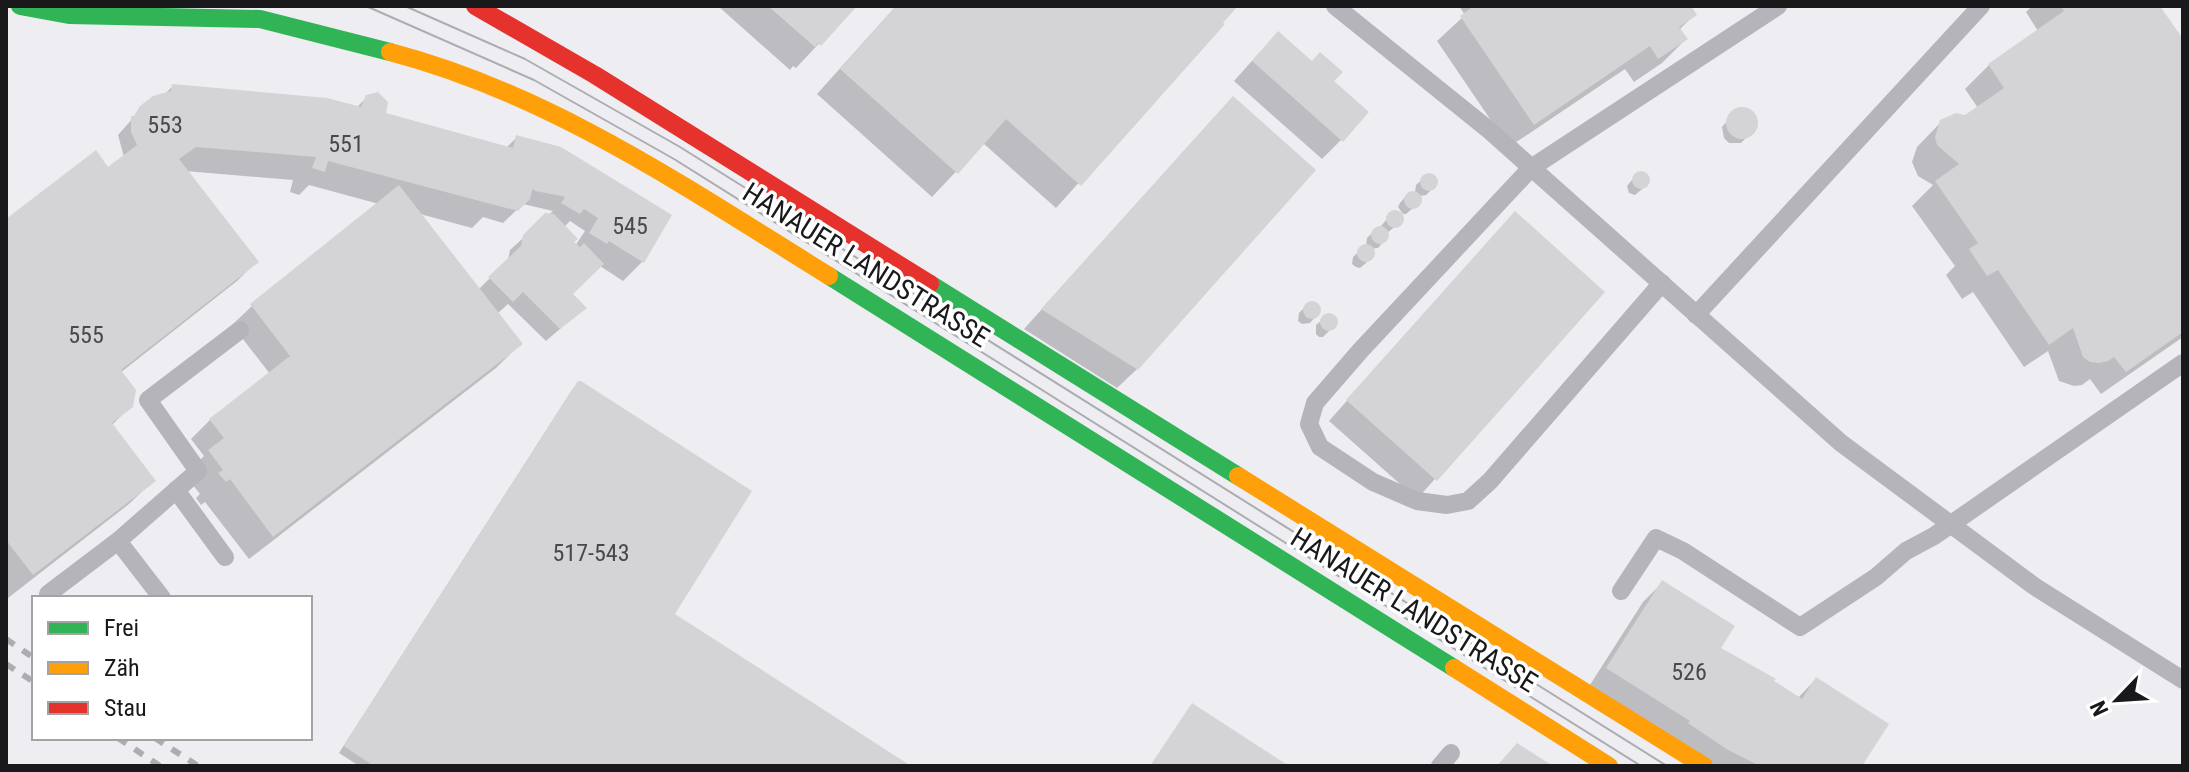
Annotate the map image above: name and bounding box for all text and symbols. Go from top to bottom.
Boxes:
house number: 553 [147,111,183,139]
house number: 551 [328,130,364,158]
street label: HANAUER LANDSTRASSE [737,176,995,354]
house number: 545 [612,212,648,240]
house number: 555 [68,321,104,349]
street label: HANAUER LANDSTRASSE [1285,521,1543,699]
house number: 517-543 [552,539,630,567]
legend [32,596,312,740]
text: Frei [104,614,139,642]
text: Zäh [104,654,140,682]
house number: 526 [1671,658,1707,686]
north arrow [2077,660,2157,740]
text: Stau [104,694,147,722]
text: N [2085,697,2114,720]

